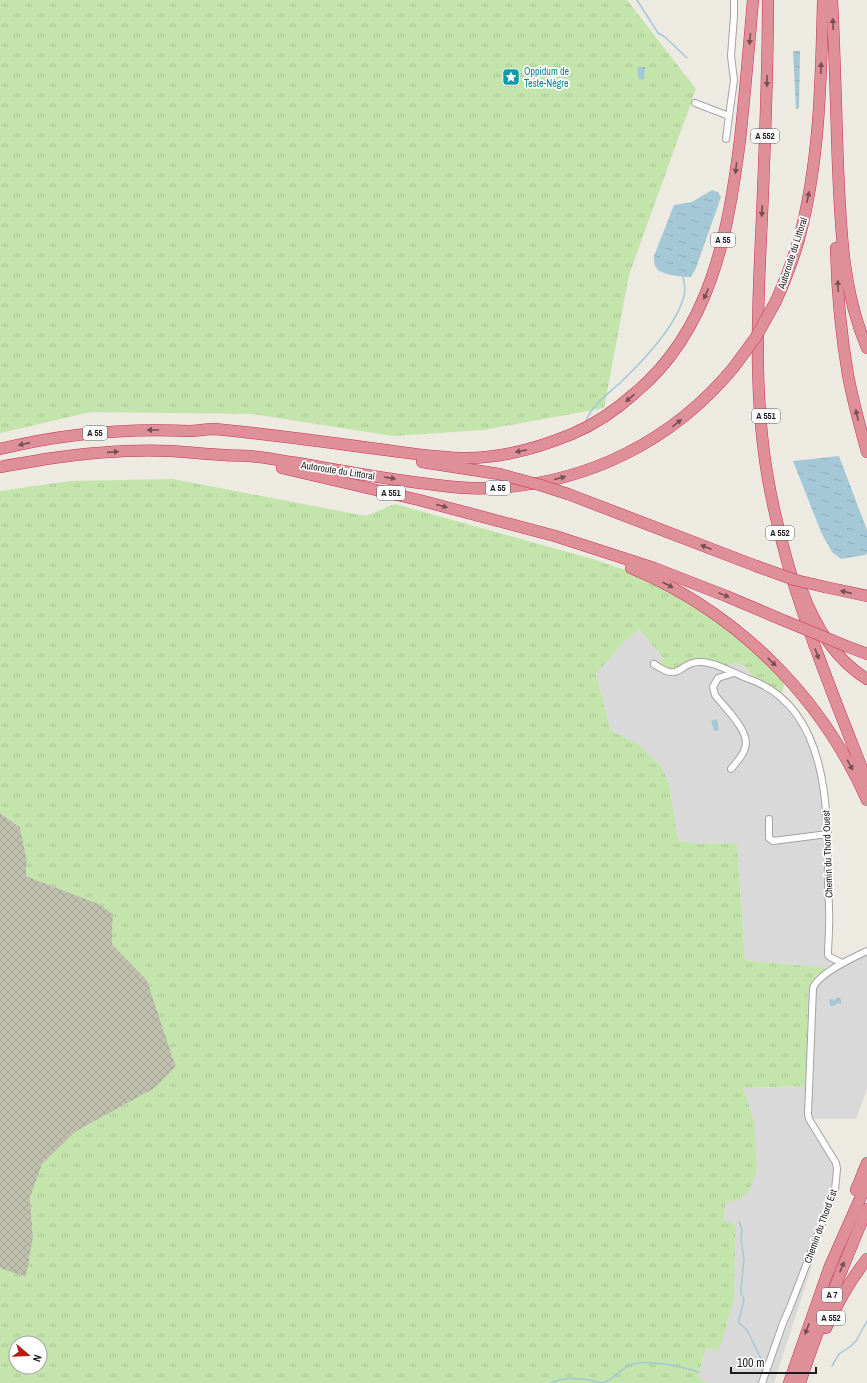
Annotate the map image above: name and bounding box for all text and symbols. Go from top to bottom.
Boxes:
one-way arrow [830,17,836,30]
one-way arrow [747,33,753,45]
one-way arrow [817,62,824,74]
place label: Oppidum de Teste-Nègre [524,65,570,90]
place icon: Oppidum de Teste-Nègre [501,67,521,87]
one-way arrow [764,75,770,88]
road number: A 552 [751,129,779,143]
one-way arrow [733,162,739,174]
one-way arrow [805,191,811,204]
one-way arrow [759,205,765,218]
street label: Autoroute du Littoral [775,216,810,291]
road number: A 55 [711,233,735,247]
one-way arrow [834,280,841,292]
one-way arrow [702,288,709,300]
one-way arrow [625,393,635,402]
road number: A 551 [752,409,780,423]
one-way arrow [853,409,859,421]
one-way arrow [671,418,682,427]
road number: A 55 [83,426,107,440]
one-way arrow [146,427,159,433]
one-way arrow [18,441,30,447]
one-way arrow [107,449,119,456]
one-way arrow [515,449,527,455]
street label: Autoroute du Littoral [299,458,376,483]
one-way arrow [554,475,566,481]
one-way arrow [383,476,396,482]
road number: A 55 [486,481,510,495]
road number: A 551 [377,486,405,500]
one-way arrow [435,503,448,509]
road number: A 552 [766,526,794,540]
one-way arrow [700,544,712,550]
one-way arrow [662,582,673,589]
one-way arrow [840,588,852,594]
one-way arrow [718,593,730,599]
one-way arrow [814,648,820,660]
one-way arrow [767,657,777,666]
one-way arrow [846,759,853,771]
street label: Chemin du Thord Ouest [819,809,836,898]
street label: Chemin du Thord Est [801,1187,840,1265]
one-way arrow [840,1261,846,1273]
road number: A 7 [822,1288,842,1302]
road number: A 552 [817,1311,845,1325]
one-way arrow [804,1323,810,1335]
north arrow [8,1335,48,1375]
scale bar [731,1349,816,1375]
text: N [30,1353,45,1364]
text: 100 m [737,1355,764,1371]

